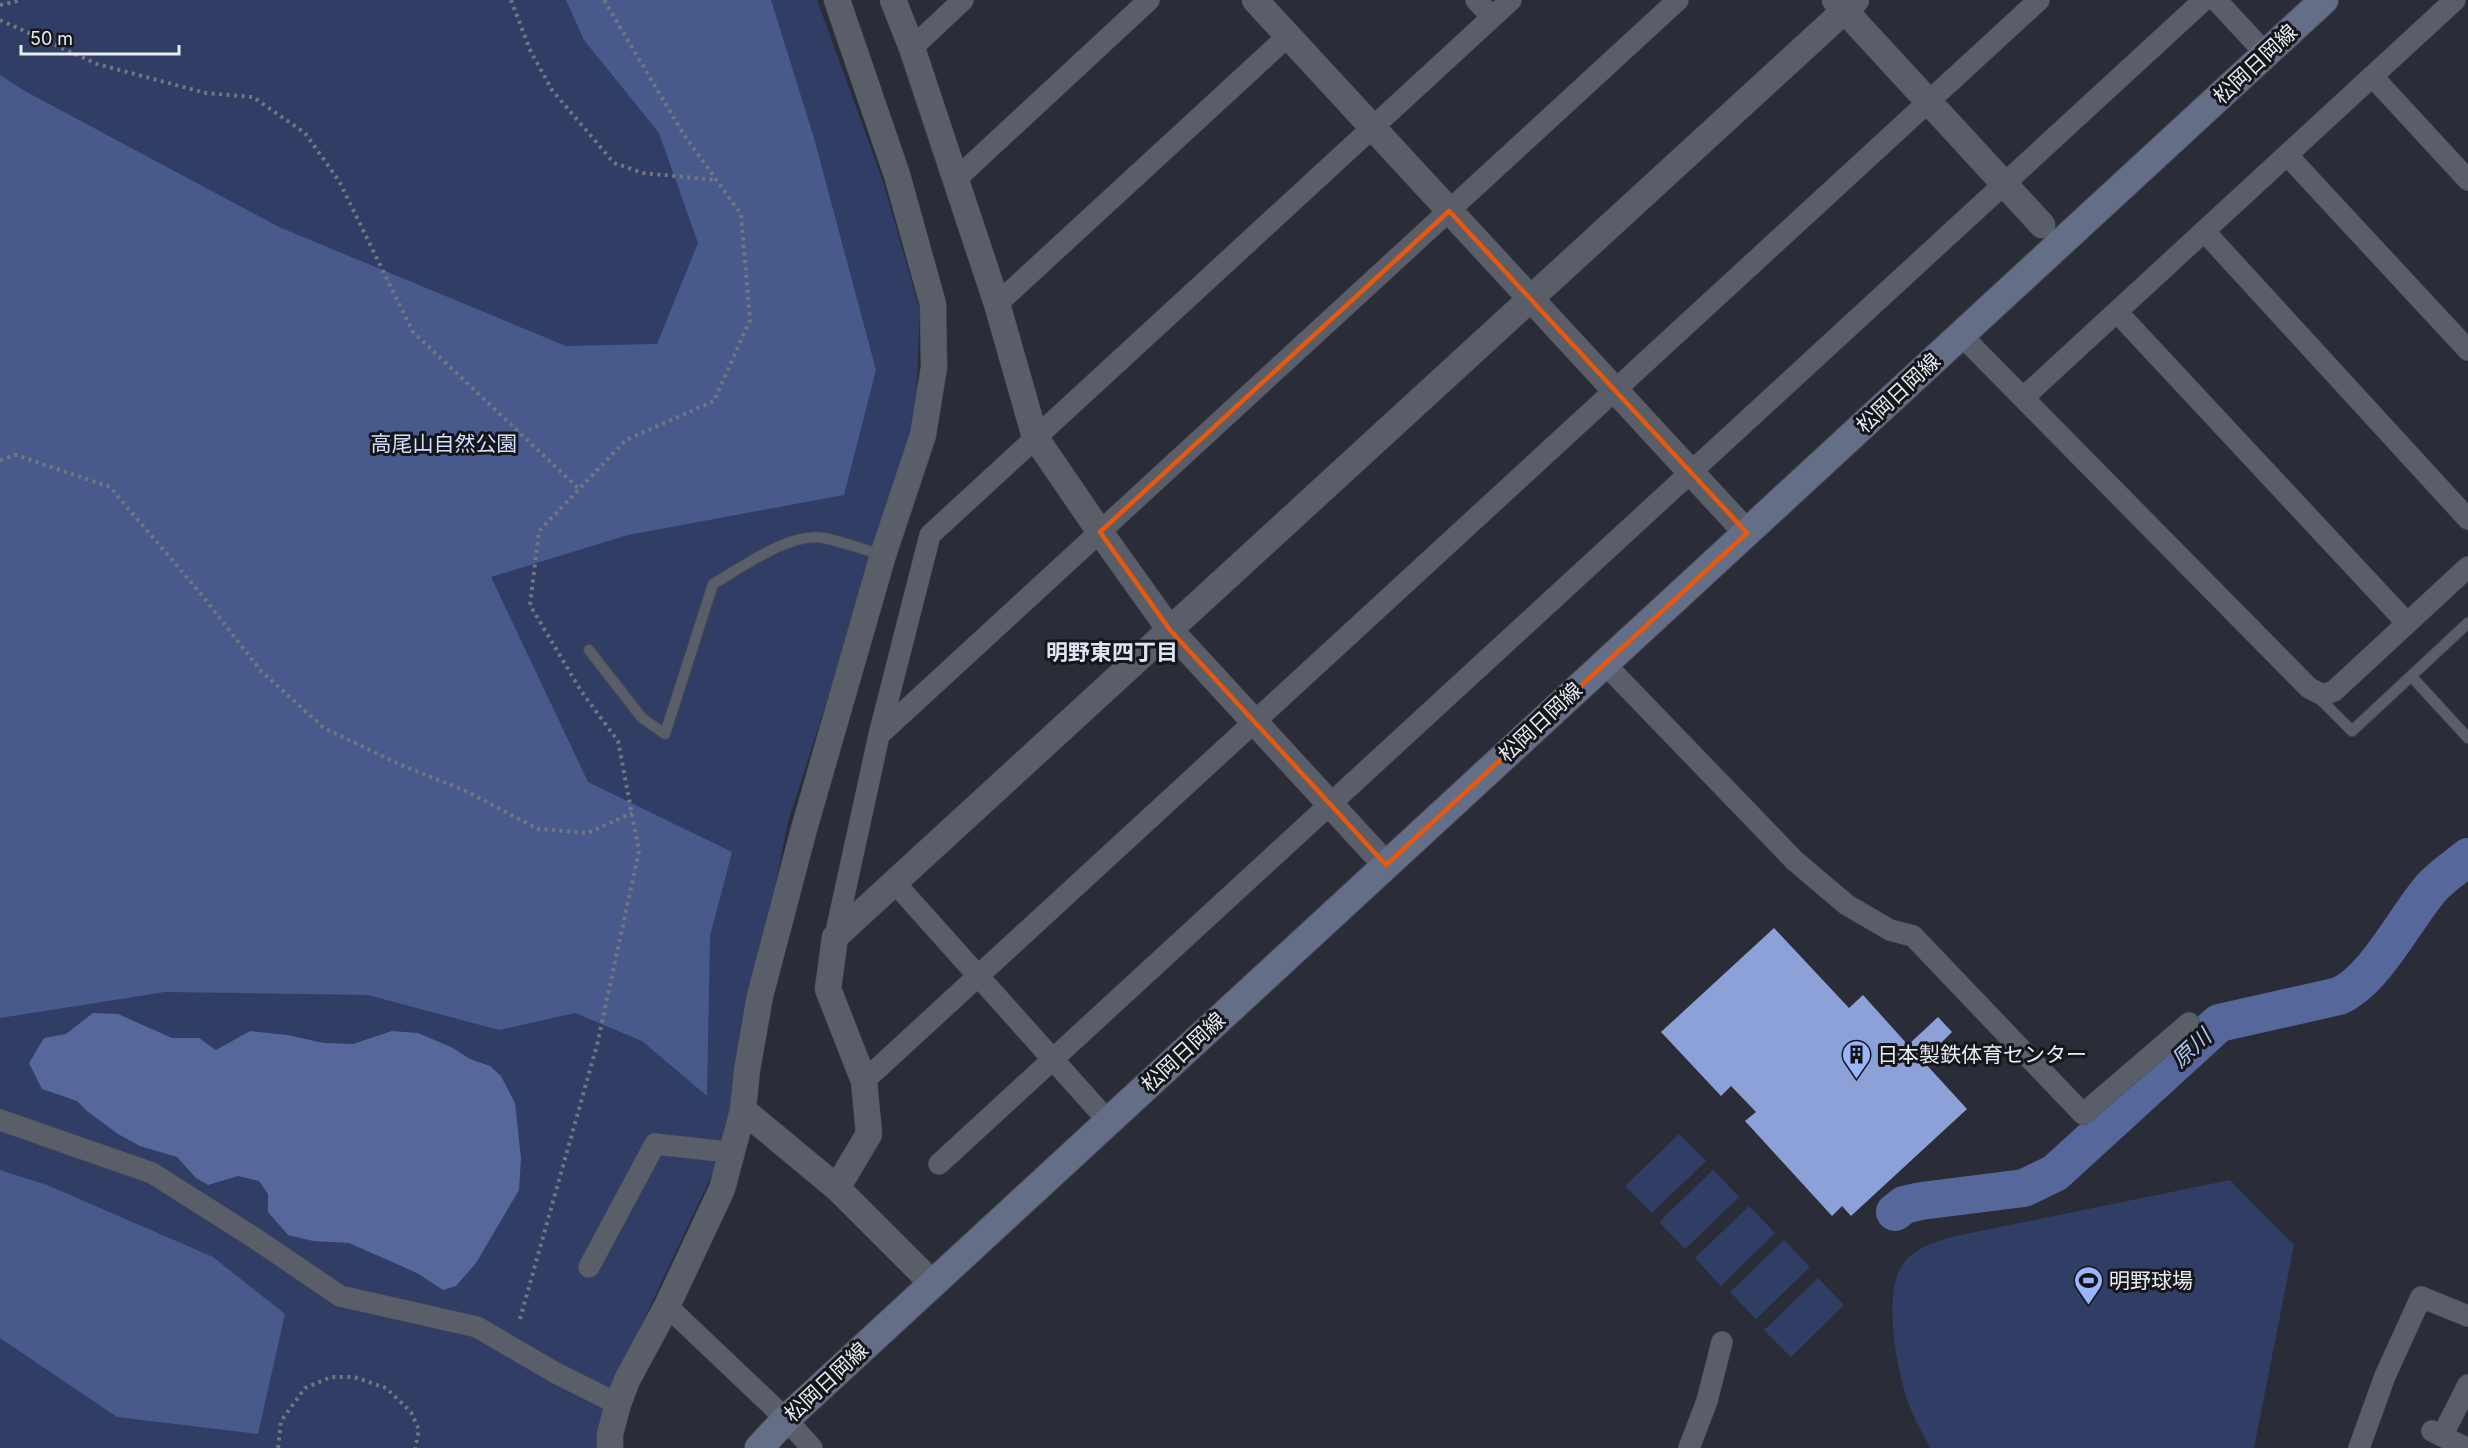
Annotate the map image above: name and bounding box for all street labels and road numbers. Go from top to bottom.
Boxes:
street label: 松岡日岡線 [2208,19,2302,109]
street label: 松岡日岡線 [1851,348,1945,438]
street label: 松岡日岡線 [1493,677,1587,767]
street label: 松岡日岡線 [1136,1007,1230,1097]
street label: 松岡日岡線 [779,1337,873,1427]

